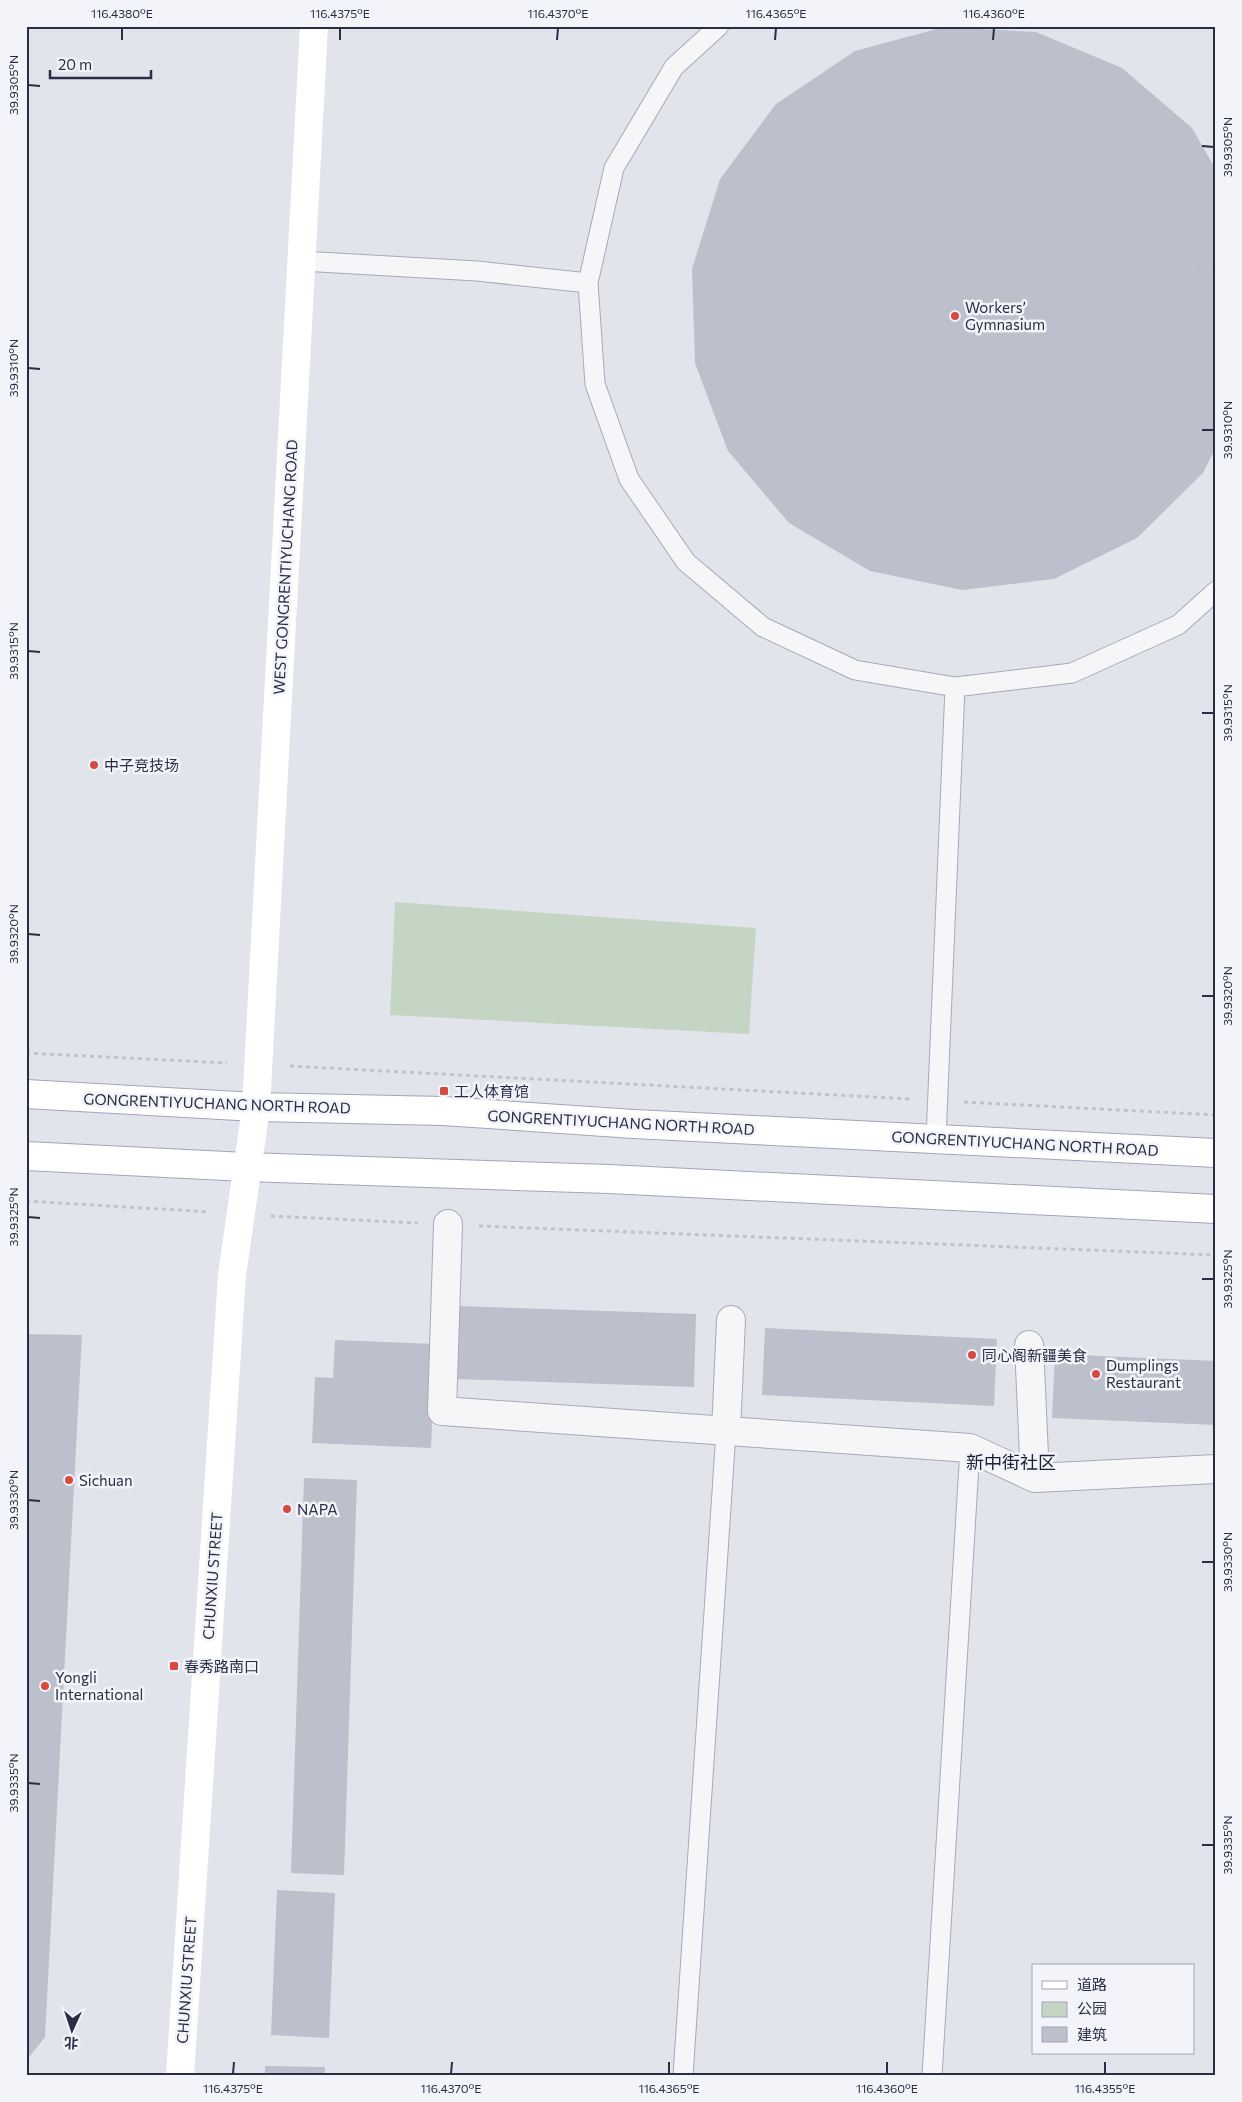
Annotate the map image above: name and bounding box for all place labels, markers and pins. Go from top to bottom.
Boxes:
place label: Workers’ Gymnasium [965,298,1045,333]
marker: Workers’ Gymnasium [949,310,961,322]
place label: 中子竞技场 [104,756,179,774]
marker: 中子竞技场 [88,759,100,771]
place label: 工人体育馆 [454,1082,529,1100]
marker: 工人体育馆 [438,1085,450,1097]
place label: 同心阁新疆美食 [982,1346,1087,1364]
marker: 同心阁新疆美食 [966,1349,978,1361]
place label: Dumplings Restaurant [1106,1356,1181,1391]
marker: Dumplings Restaurant [1090,1368,1102,1380]
place label: Sichuan [79,1471,132,1489]
marker: Sichuan [63,1474,75,1486]
place label: NAPA [297,1500,338,1518]
marker: NAPA [281,1503,293,1515]
place label: 春秀路南口 [184,1657,259,1675]
marker: 春秀路南口 [168,1660,180,1672]
place label: Yongli International [55,1668,143,1703]
marker: Yongli International [39,1680,51,1692]

